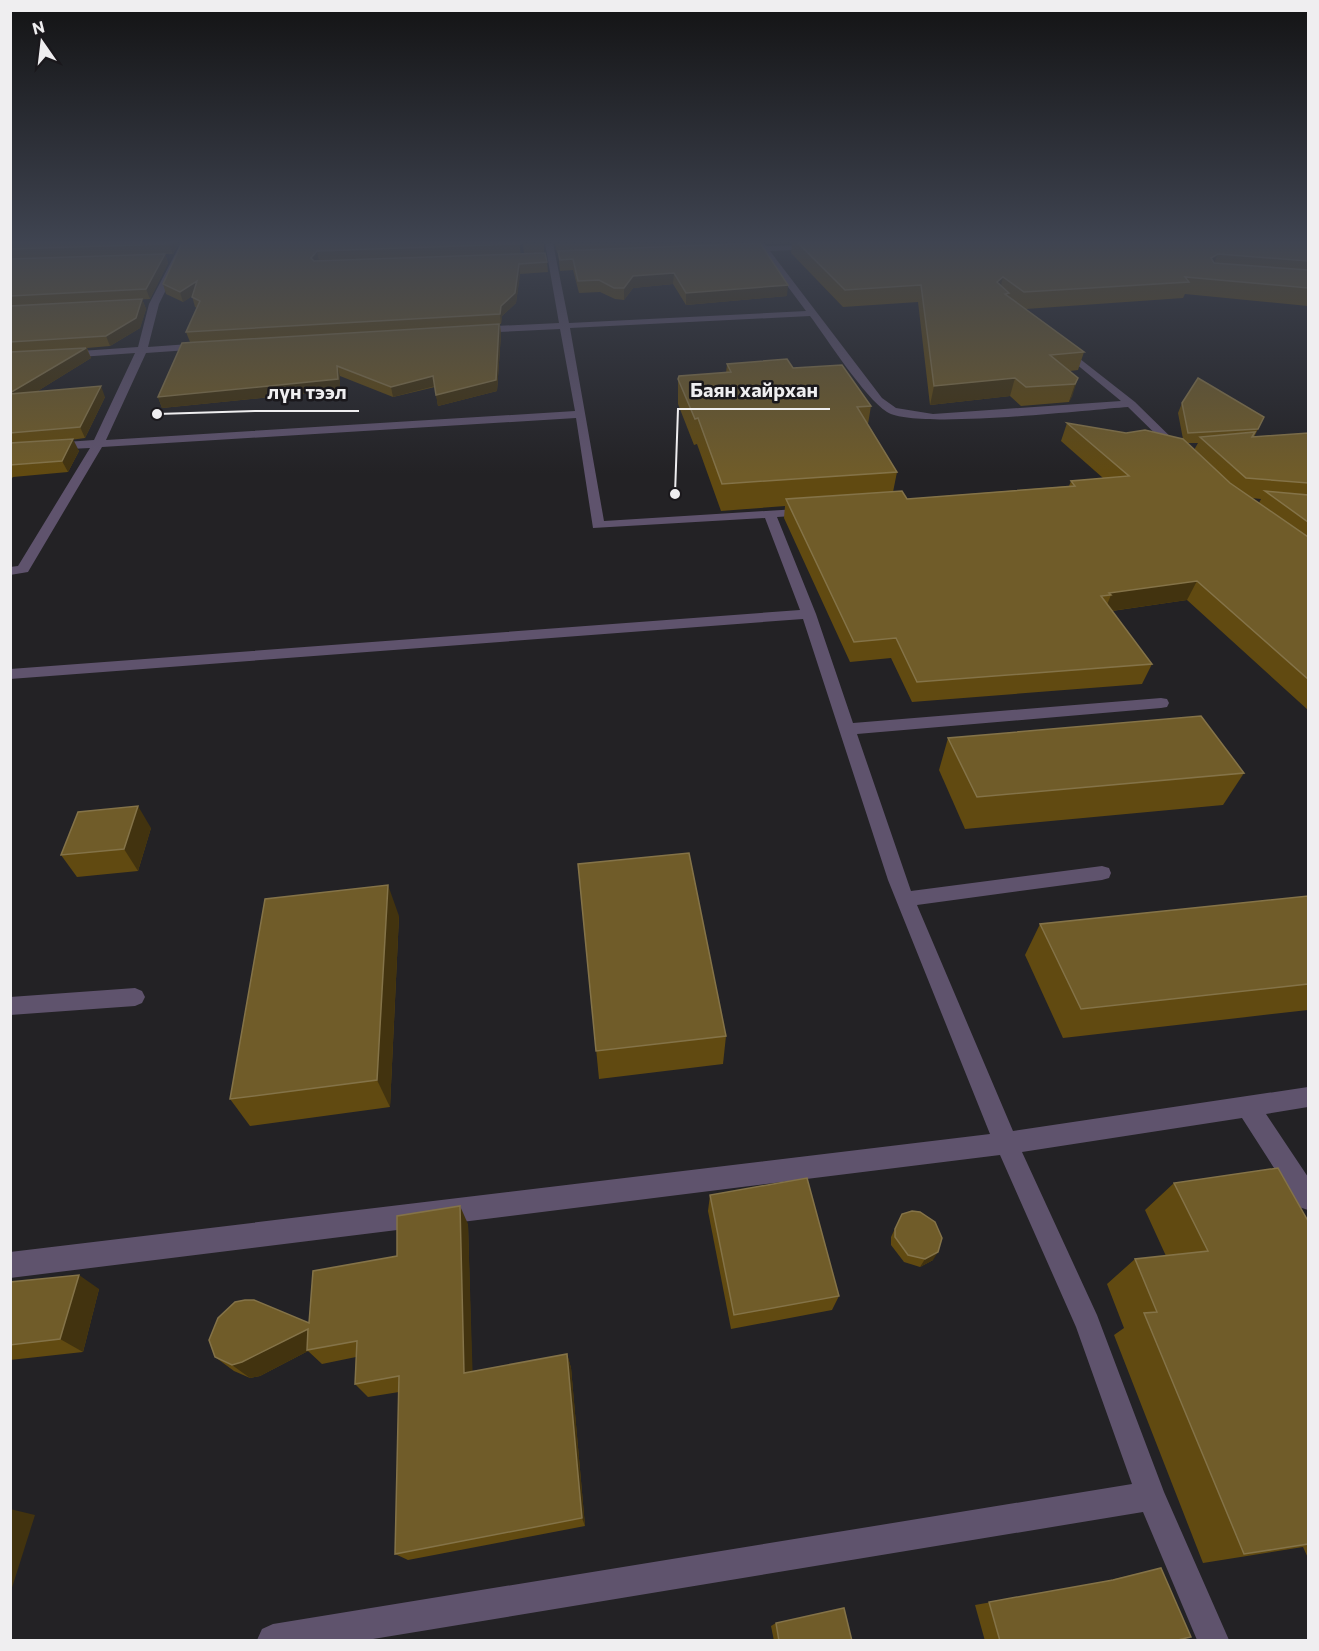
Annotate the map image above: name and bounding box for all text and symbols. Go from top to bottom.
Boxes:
north arrow [12,12,72,72]
text: N [30,16,46,38]
callout: Баян хайрхан [678,371,830,409]
callout: лүн тээл [255,373,359,411]
text: Баян хайрхан [690,377,818,401]
text: лүн тээл [267,379,347,403]

